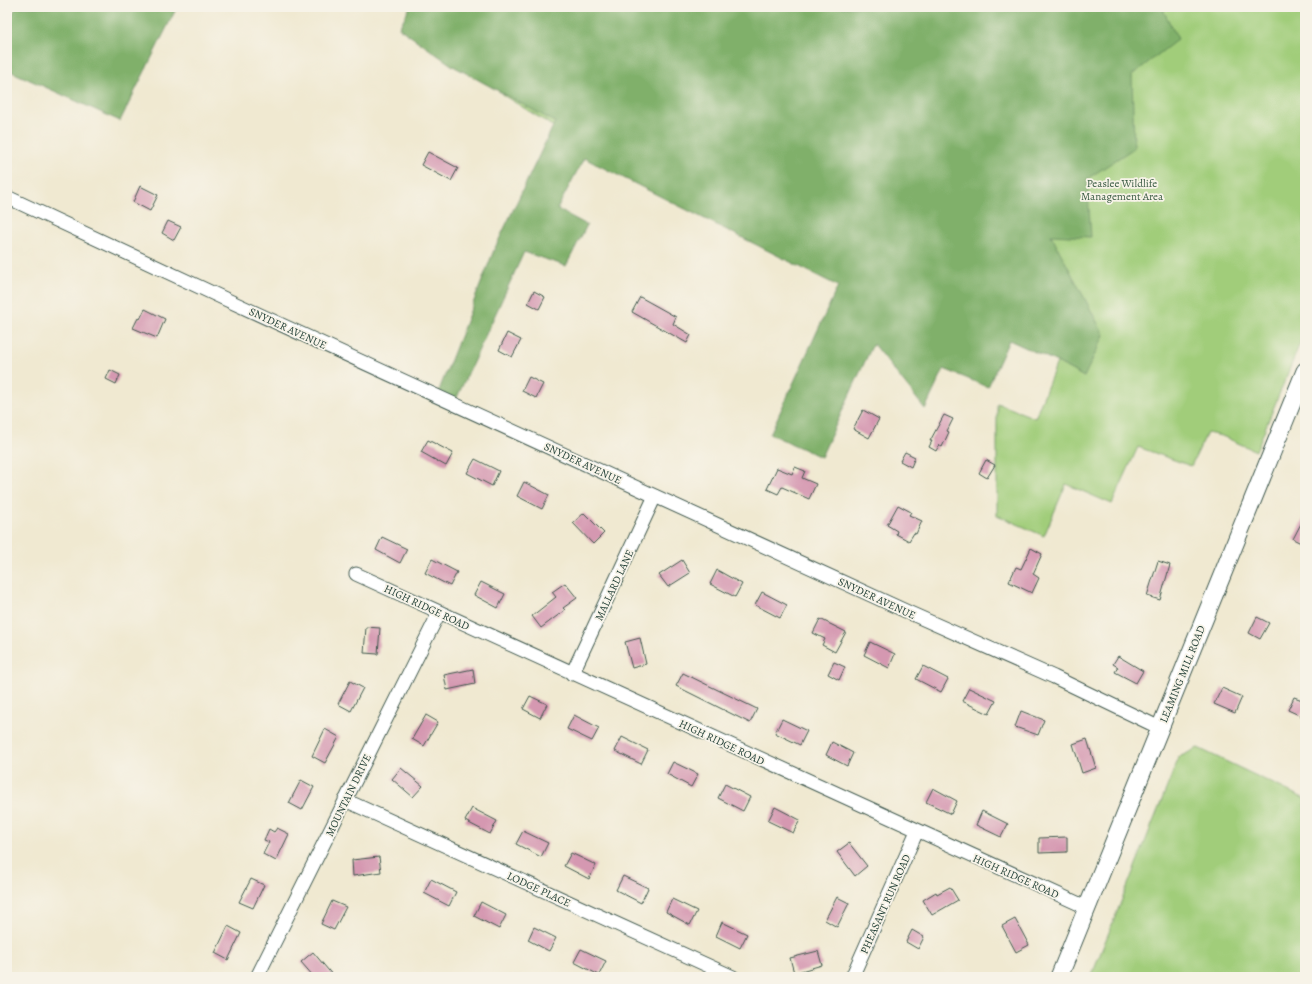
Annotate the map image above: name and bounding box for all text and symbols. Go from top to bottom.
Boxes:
park label: Peaslee Wildlife Management Area [1081,176,1164,204]
street label: SNYDER AVENUE [247,304,329,353]
street label: SNYDER AVENUE [542,439,624,488]
street label: MALLARD LANE [591,547,637,623]
street label: SNYDER AVENUE [836,574,918,623]
street label: HIGH RIDGE ROAD [382,581,472,634]
street label: LEAMING MILL ROAD [1156,623,1209,725]
street label: HIGH RIDGE ROAD [677,716,767,769]
street label: MOUNTAIN DRIVE [322,752,375,839]
street label: HIGH RIDGE ROAD [970,851,1061,902]
street label: PHEASANT RUN ROAD [857,852,914,956]
street label: LODGE PLACE [505,868,573,911]

